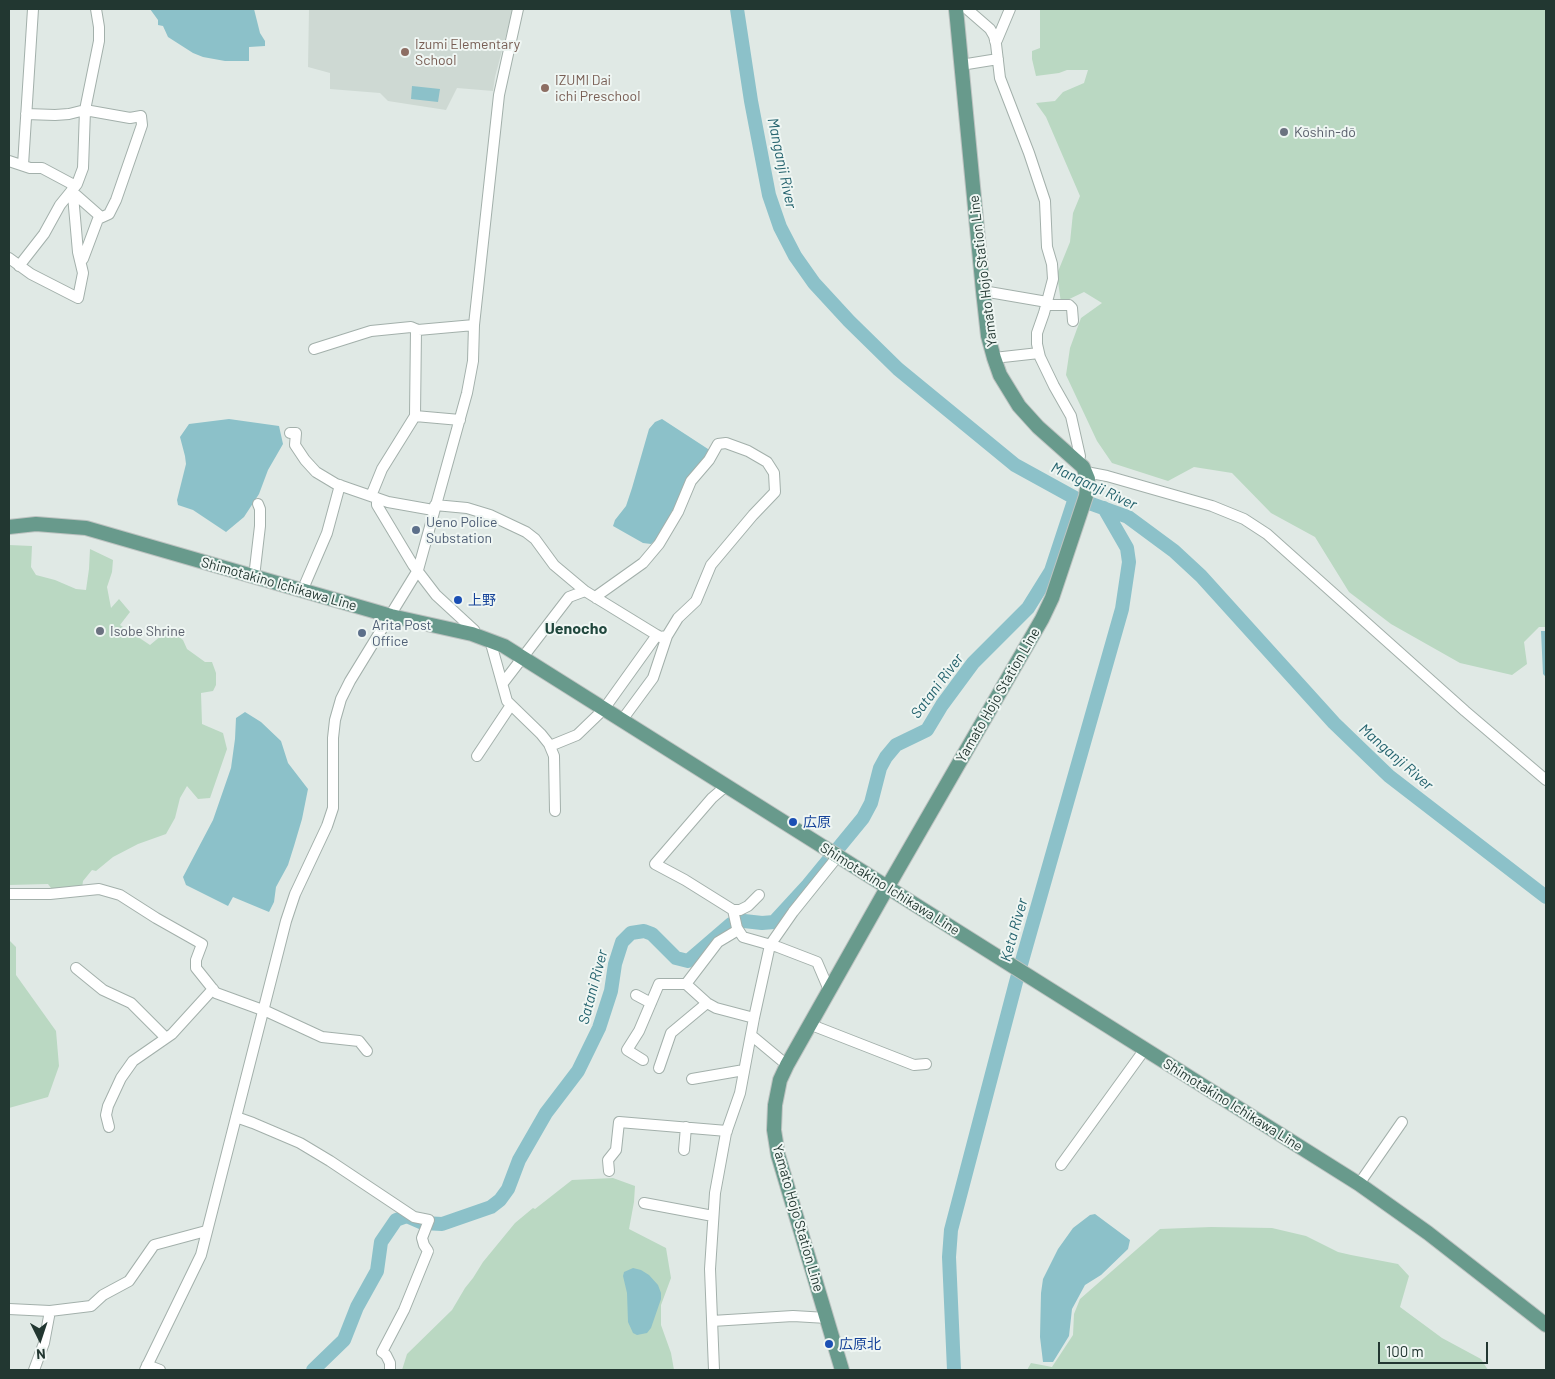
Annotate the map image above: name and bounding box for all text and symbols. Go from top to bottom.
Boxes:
place label: Izumi Elementary School [415,36,520,68]
marker: Izumi Elementary School [399,46,411,58]
place label: IZUMI Dai ichi Preschool [555,72,640,104]
marker: IZUMI Dai ichi Preschool [539,82,551,94]
water label: Manganji River [764,116,800,210]
place label: Kōshin-dō [1294,124,1356,140]
marker: Kōshin-dō [1278,126,1290,138]
street label: Yamato Hojo Station Line [965,194,1001,348]
water label: Manganji River [1048,458,1140,514]
place label: Ueno Police Substation [426,514,498,546]
marker: Ueno Police Substation [410,524,422,536]
street label: Shimotakino Ichikawa Line [199,554,359,614]
place label: 上野 [468,592,496,608]
marker: 上野 [452,594,464,606]
place label: Arita Post Office [372,617,432,650]
district label: Uenocho [545,619,607,639]
place label: Isobe Shrine [110,623,185,639]
marker: Isobe Shrine [94,625,106,637]
street label: Yamato Hojo Station Line [953,625,1043,765]
marker: Arita Post Office [356,627,368,639]
water label: Satani River [907,650,967,722]
water label: Manganji River [1355,720,1437,794]
place label: 広原 [803,814,831,830]
marker: 広原 [787,816,799,828]
street label: Shimotakino Ichikawa Line [817,839,963,939]
water label: Keta River [996,896,1032,964]
water label: Satani River [574,948,612,1026]
street label: Shimotakino Ichikawa Line [1160,1055,1306,1155]
street label: Yamato Hojo Station Line [769,1142,827,1294]
north arrow [15,1314,65,1364]
scale bar [1380,1332,1490,1364]
place label: 広原北 [839,1336,881,1352]
marker: 広原北 [823,1338,835,1350]
text: 100 m [1386,1342,1424,1360]
text: N [36,1346,46,1363]

